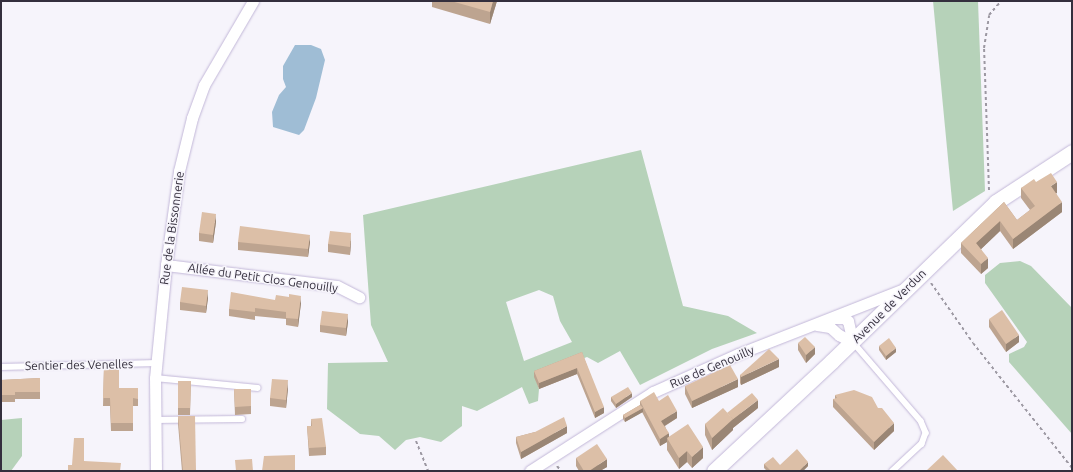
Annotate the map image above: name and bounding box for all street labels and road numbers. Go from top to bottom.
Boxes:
street label: Rue de la Bissonnerie [157,170,187,286]
street label: Allée du Petit Clos Genouilly [187,260,339,296]
street label: Avenue de Verdun [849,266,929,346]
street label: Rue de Genouilly [668,343,756,391]
street label: Sentier des Venelles [25,357,133,373]

